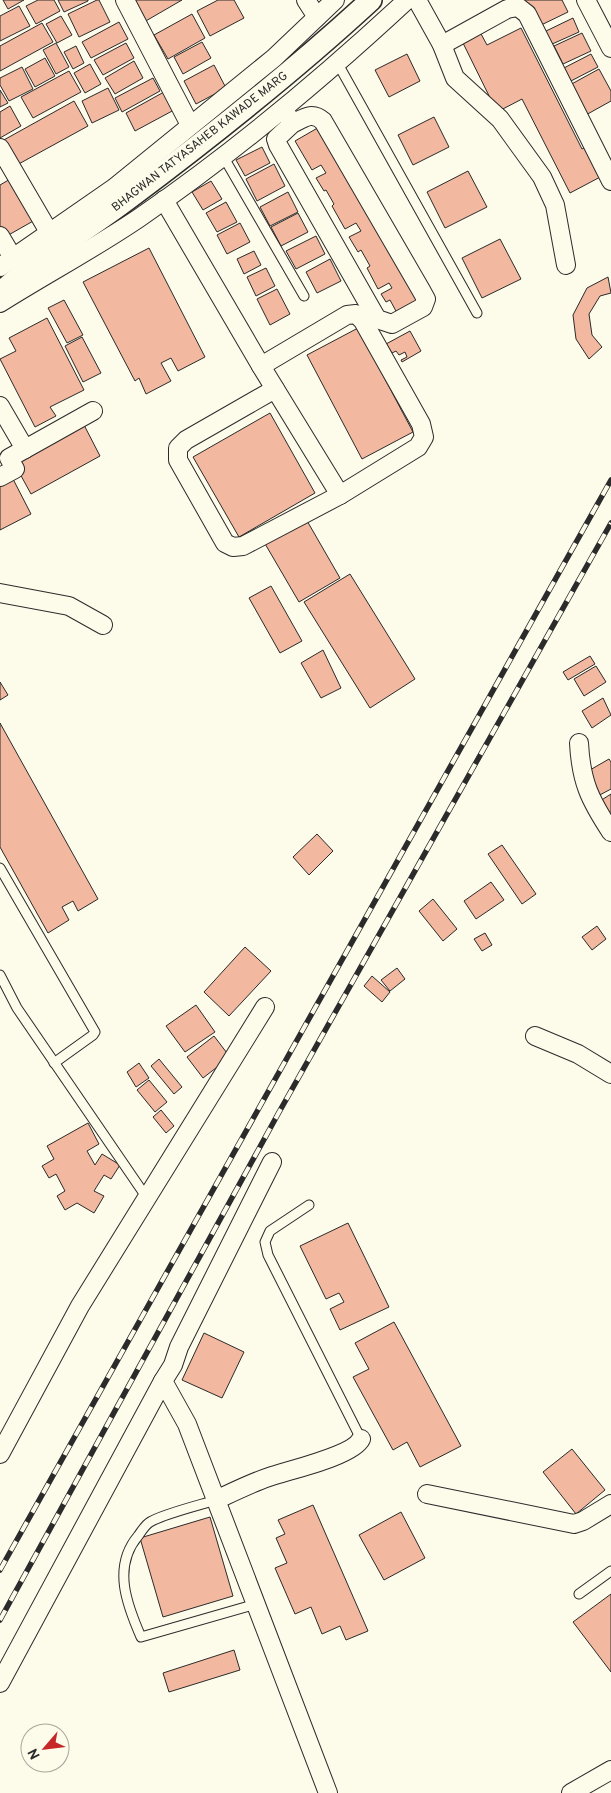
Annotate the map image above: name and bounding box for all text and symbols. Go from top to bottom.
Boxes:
street label: BHAGWAN TATYASAHEB KAWADE MARG [109,68,291,216]
north arrow [20,1723,70,1773]
text: N [25,1745,45,1762]

